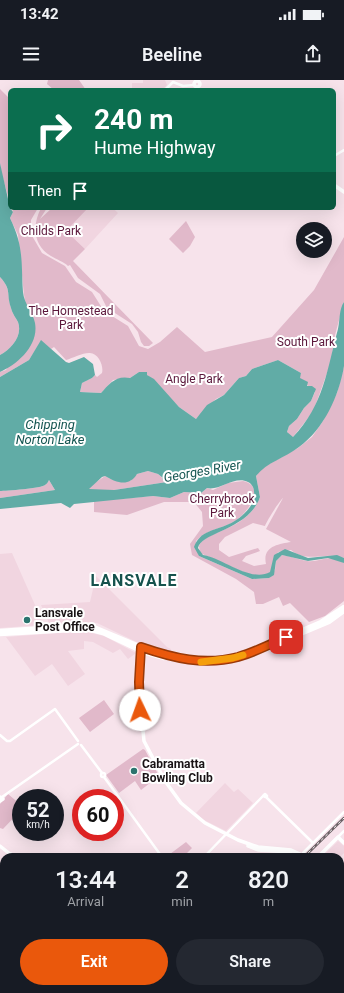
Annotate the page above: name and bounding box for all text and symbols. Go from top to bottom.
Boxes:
text: 13:42 [20,5,59,23]
icon: menu [20,43,42,65]
icon: share [302,43,324,65]
text: Beeline [142,44,202,65]
text: 240 m [94,103,173,136]
icon: right [28,104,80,156]
text: Hume Highway [94,137,216,158]
icon: arrive [69,180,91,202]
text: Then [28,182,61,200]
map controls [296,222,332,258]
button: layers [296,222,332,258]
park label: Childs Park [21,224,82,238]
park label: The Homestead Park [28,304,114,332]
park label: South Park [277,335,336,349]
park label: Angle Park [165,372,224,386]
water label: Chipping Norton Lake [16,417,85,447]
water label: Georges River [162,457,242,485]
park label: Cherrybrook Park [189,492,255,520]
district label: LANSVALE [91,571,177,590]
place label: Lansvale Post Office [35,606,95,634]
marker: Lansvale Post Office [22,615,32,625]
pin [269,620,303,654]
icon: arrive [275,626,297,648]
position arrow [119,689,161,731]
place label: Cabramatta Bowling Club [142,757,213,785]
marker: Cabramatta Bowling Club [129,766,139,776]
speed limit sign: 60 [72,789,124,841]
text: 52 [27,798,49,822]
text: km/h [26,819,50,830]
text: 13:44 [55,866,116,894]
text: 2 [175,866,189,894]
text: 820 [248,866,289,894]
text: Arrival [67,894,104,909]
text: min [171,894,193,909]
text: m [263,894,274,909]
button: Exit [20,939,168,985]
button: Share [176,939,324,985]

